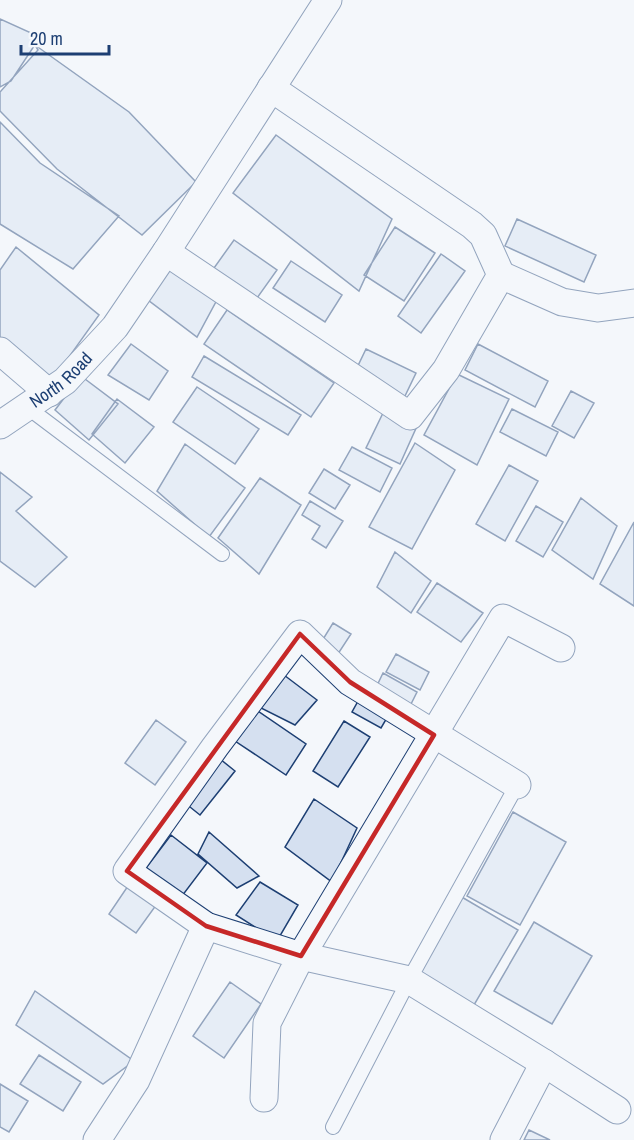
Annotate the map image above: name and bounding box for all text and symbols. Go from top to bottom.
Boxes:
scale bar [21,18,110,56]
text: 20 m [30,26,63,51]
street label: North Road [24,346,98,414]

